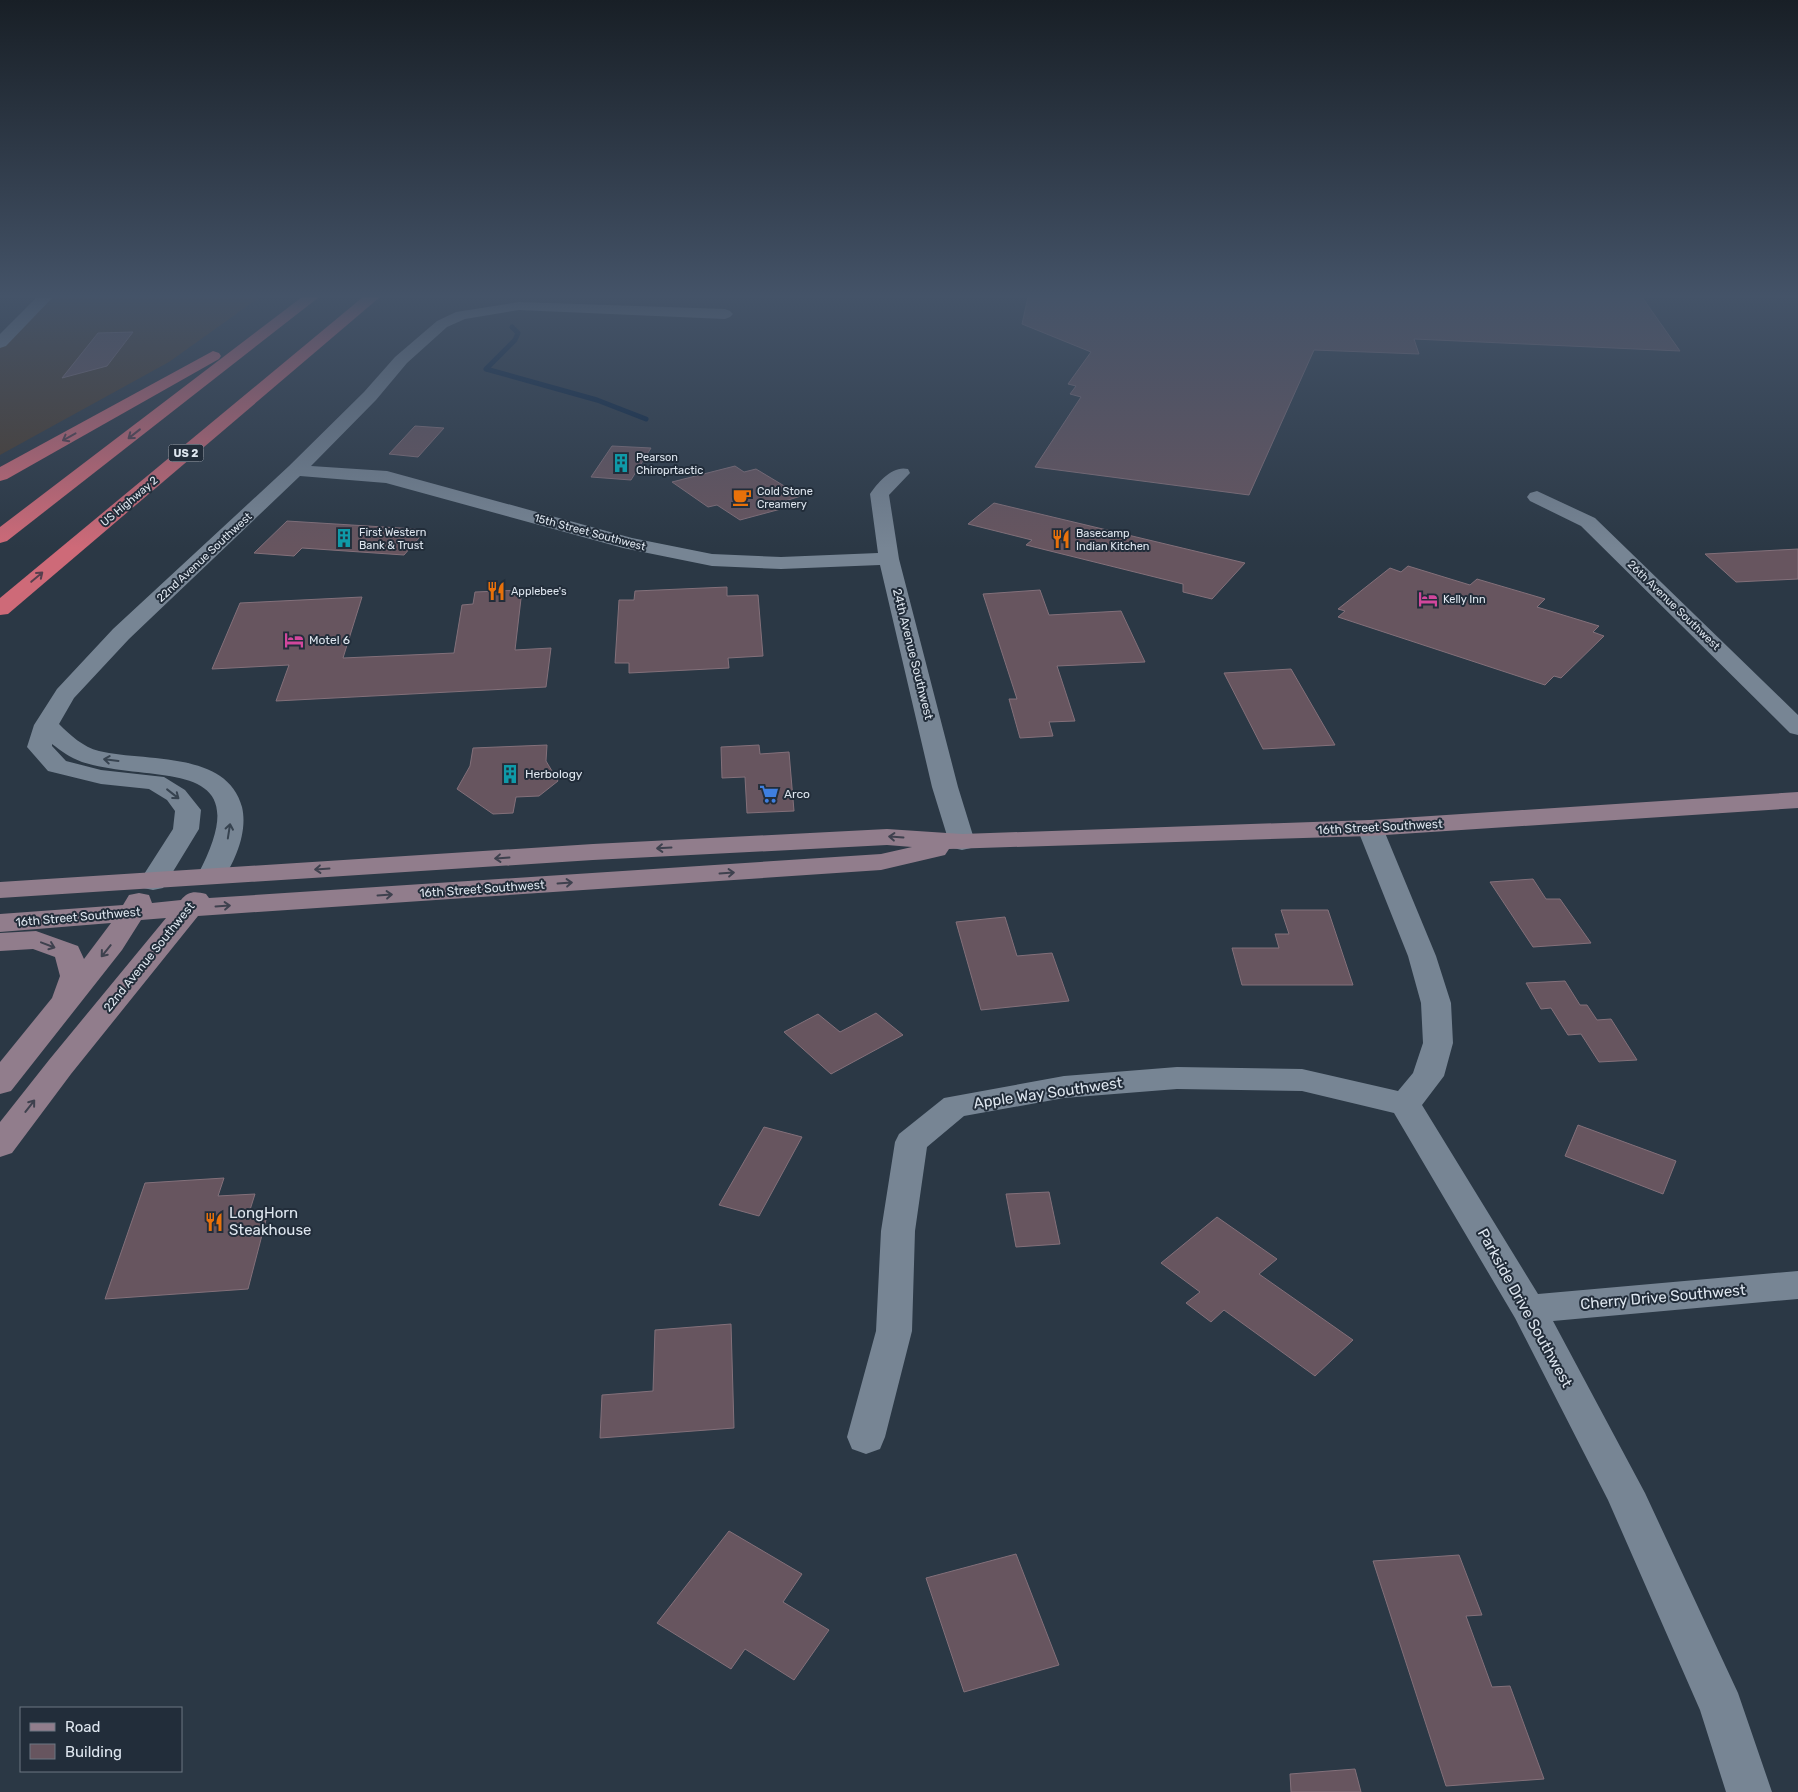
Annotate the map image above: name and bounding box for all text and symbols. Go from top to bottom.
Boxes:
one-way arrow [127,429,141,439]
one-way arrow [62,432,77,442]
road number: US 2 [168,444,204,462]
place label: Pearson Chiroprtactic [636,451,703,477]
building icon: Pearson Chiroprtactic [610,452,632,474]
street label: US Highway 2 [98,474,161,529]
place label: Cold Stone Creamery [757,485,813,511]
cafe icon: Cold Stone Creamery [731,486,753,508]
street label: 22nd Avenue Southwest [154,509,255,605]
street label: 15th Street Southwest [533,511,648,554]
place label: First Western Bank & Trust [359,526,426,552]
building icon: First Western Bank & Trust [333,527,355,549]
place label: Basecamp Indian Kitchen [1076,527,1149,553]
restaurant icon: Basecamp Indian Kitchen [1050,528,1072,550]
street label: 26th Avenue Southwest [1625,558,1723,653]
one-way arrow [31,572,44,583]
restaurant icon: Applebee's [485,580,507,602]
place label: Applebee's [511,585,567,598]
street label: 24th Avenue Southwest [890,587,936,721]
hotel icon: Kelly Inn [1417,588,1439,610]
place label: Kelly Inn [1443,593,1486,606]
hotel icon: Motel 6 [283,629,305,651]
place label: Motel 6 [309,633,350,647]
one-way arrow [104,755,120,765]
building icon: Herbology [499,763,521,785]
place label: Herbology [525,767,583,781]
supermarket icon: Arco [758,783,780,805]
place label: Arco [784,787,810,801]
one-way arrow [166,789,179,800]
street label: 16th Street Southwest [1317,817,1443,837]
one-way arrow [224,824,234,840]
one-way arrow [888,833,904,842]
one-way arrow [656,844,672,853]
one-way arrow [494,853,510,862]
one-way arrow [314,865,330,874]
one-way arrow [719,868,735,877]
street label: 16th Street Southwest [419,878,545,900]
one-way arrow [557,879,573,888]
one-way arrow [377,891,393,900]
street label: 22nd Avenue Southwest [101,899,198,1014]
one-way arrow [215,901,231,911]
street label: 16th Street Southwest [15,905,141,929]
one-way arrow [40,940,55,950]
one-way arrow [101,944,112,957]
street label: Apple Way Southwest [972,1074,1124,1112]
one-way arrow [24,1100,35,1113]
place label: LongHorn Steakhouse [229,1204,311,1239]
restaurant icon: LongHorn Steakhouse [203,1211,225,1233]
street label: Parkside Drive Southwest [1474,1225,1576,1391]
street label: Cherry Drive Southwest [1580,1281,1747,1313]
legend [20,1707,182,1772]
text: Road [65,1718,101,1736]
text: Building [65,1743,122,1761]

